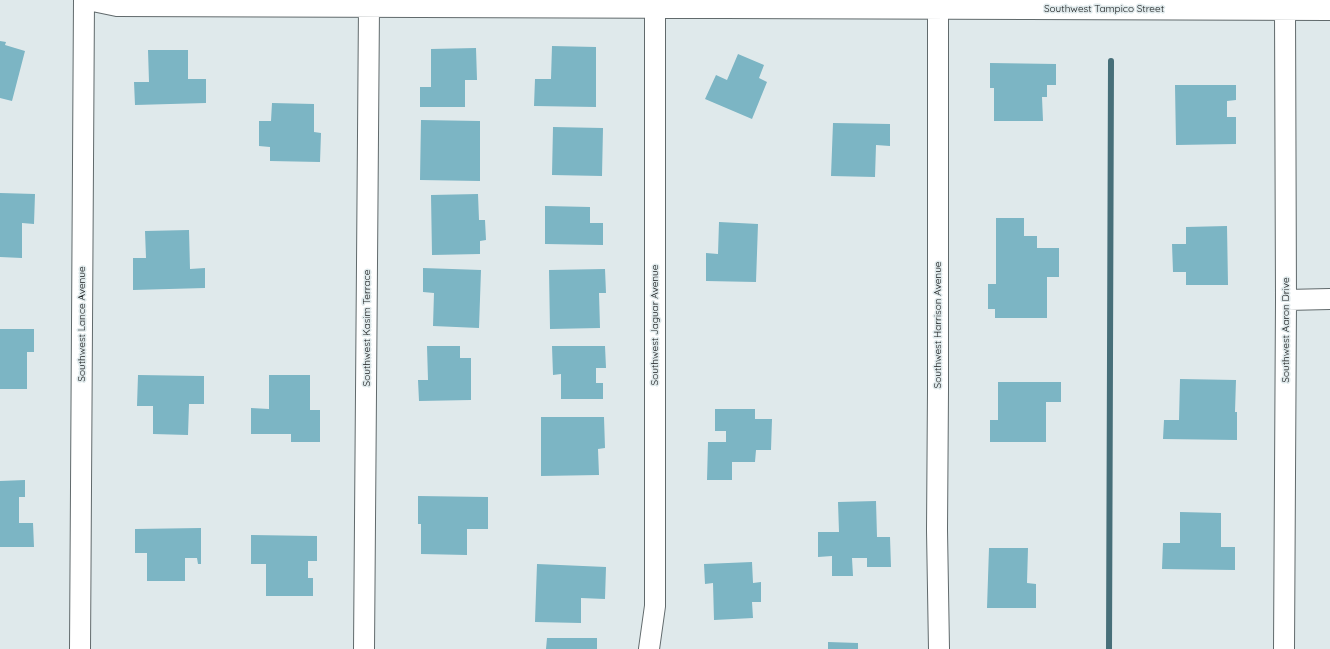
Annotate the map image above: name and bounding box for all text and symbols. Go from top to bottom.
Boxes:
street label: Southwest Tampico Street [1044,3,1164,15]
street label: Southwest Harrison Avenue [932,262,944,388]
street label: Southwest Jaguar Avenue [649,265,661,385]
street label: Southwest Lance Avenue [76,266,88,382]
street label: Southwest Kasim Terrace [361,270,373,386]
street label: Southwest Aaron Drive [1280,277,1292,383]

